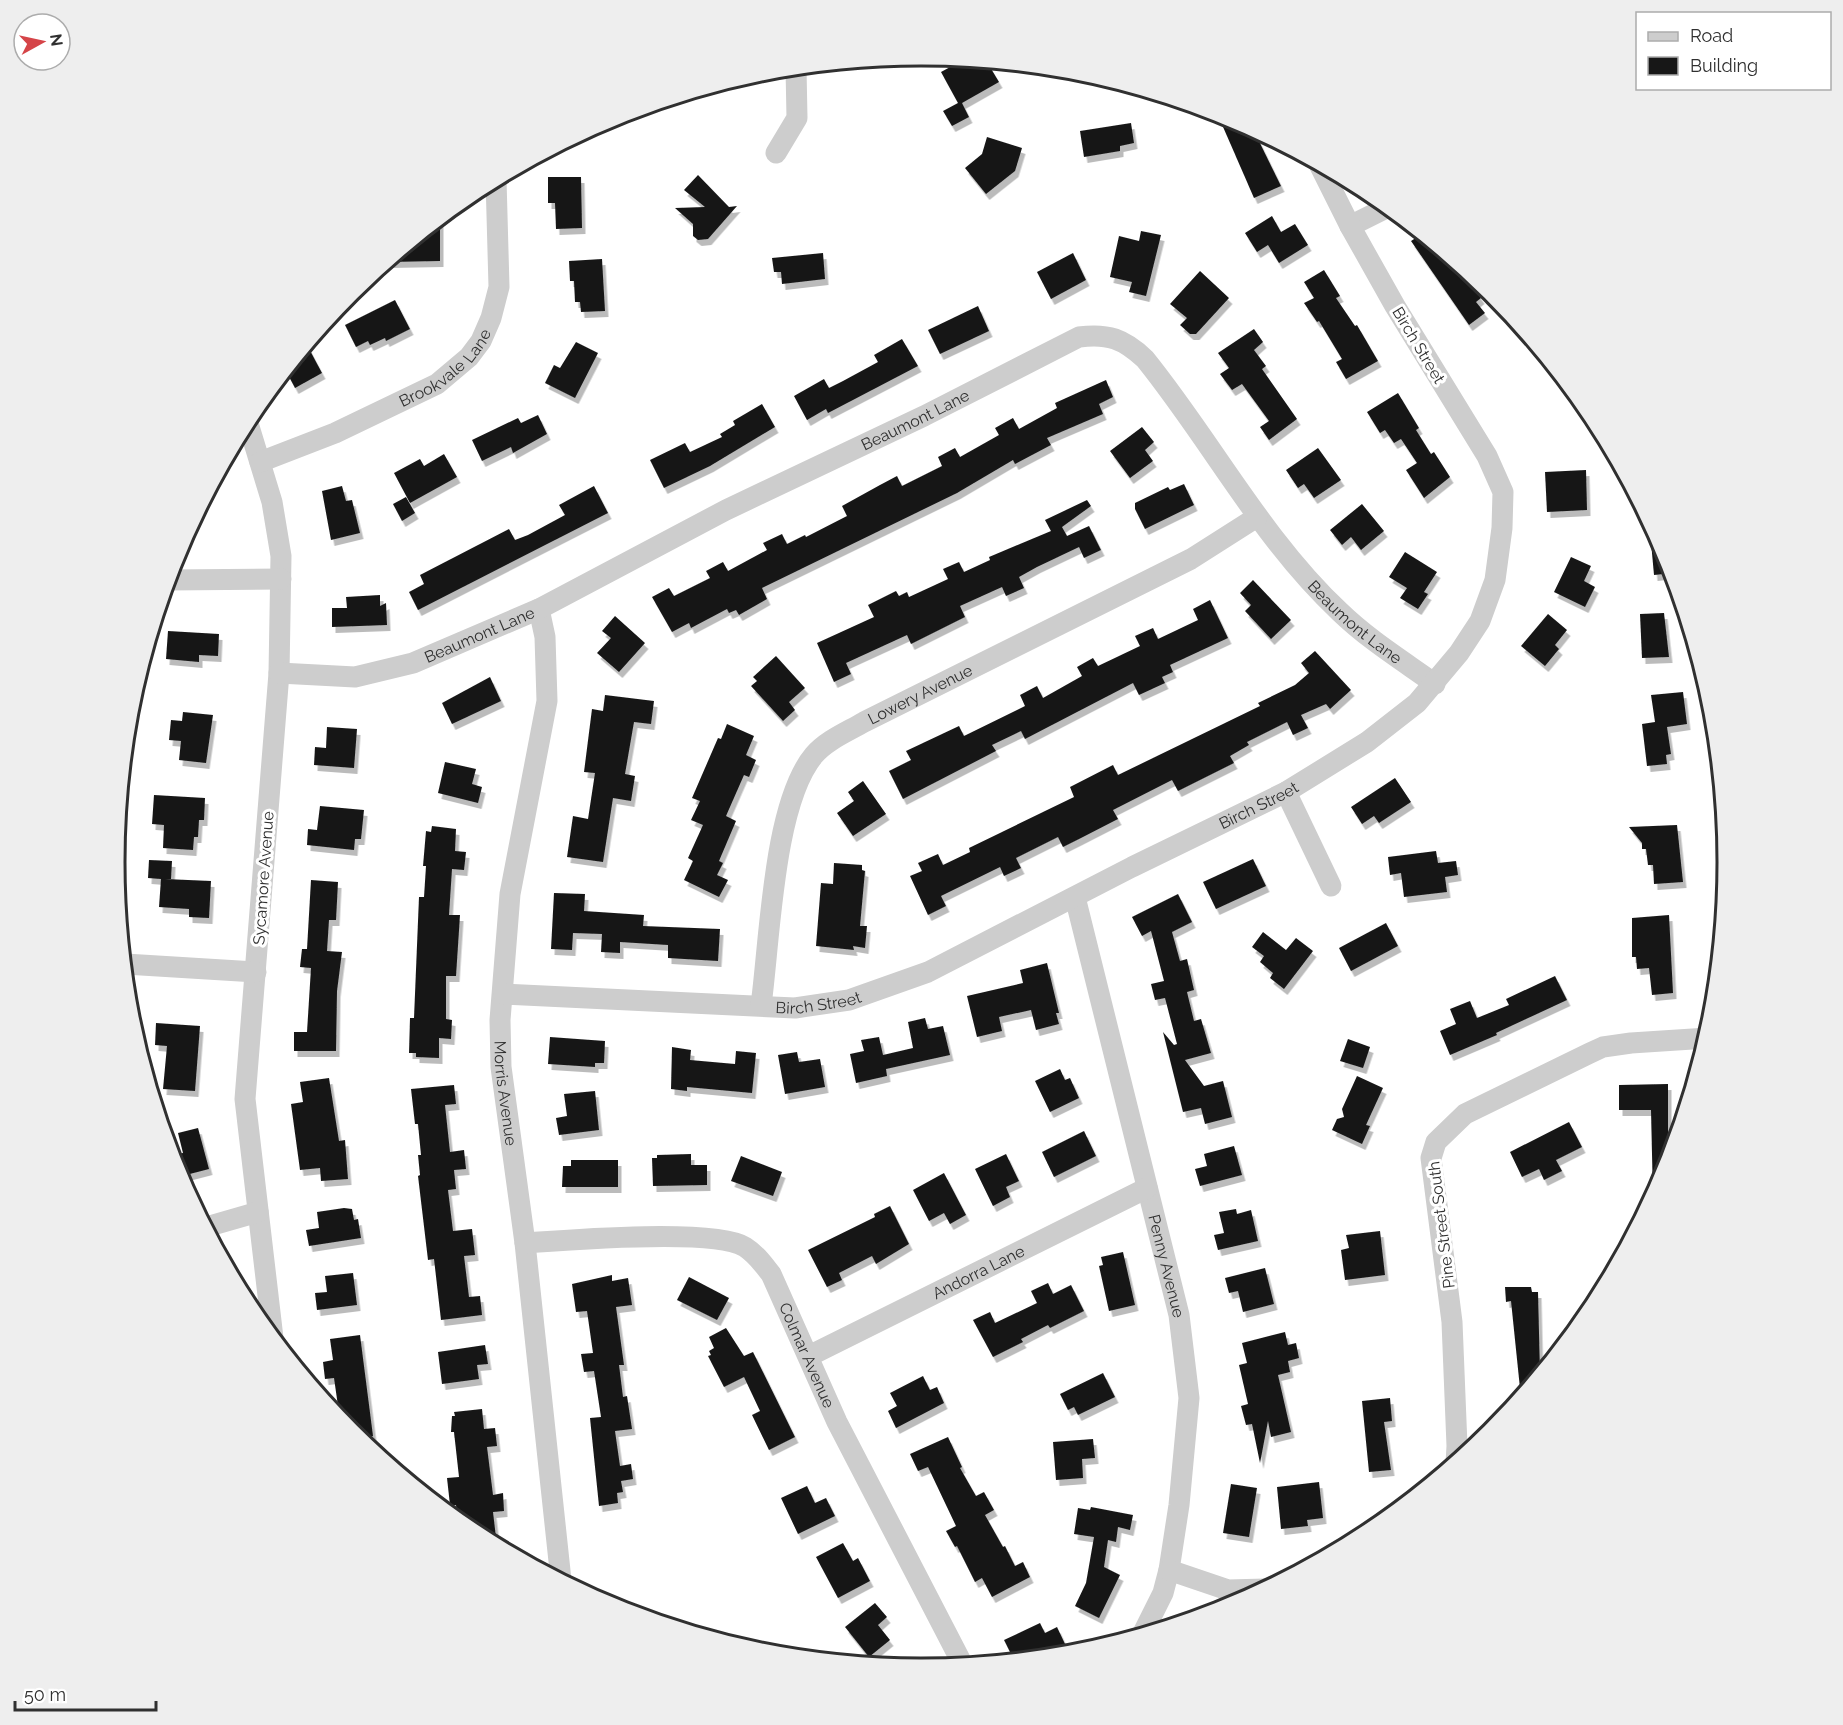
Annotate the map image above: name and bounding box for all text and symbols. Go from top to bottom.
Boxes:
north arrow [12,12,72,72]
legend [1636,12,1831,90]
text: Road [1690,25,1733,46]
text: N [46,33,67,47]
text: Building [1690,55,1758,76]
street label: Birch Street [1388,303,1449,388]
street label: Brookvale Lane [396,326,495,411]
street label: Beaumont Lane [858,386,973,454]
street label: Beaumont Lane [1304,576,1405,668]
street label: Beaumont Lane [422,603,538,667]
street label: Lowery Avenue [865,661,976,728]
street label: Birch Street [1216,777,1303,833]
street label: Sycamore Avenue [249,811,278,946]
street label: Birch Street [775,987,864,1018]
street label: Morris Avenue [490,1040,521,1147]
street label: Pine Street South [1424,1160,1459,1290]
street label: Penny Avenue [1144,1212,1188,1319]
street label: Andorra Lane [929,1241,1028,1303]
street label: Colmar Avenue [775,1300,838,1411]
scale bar [15,1674,156,1712]
text: 50 m [24,1684,66,1705]

